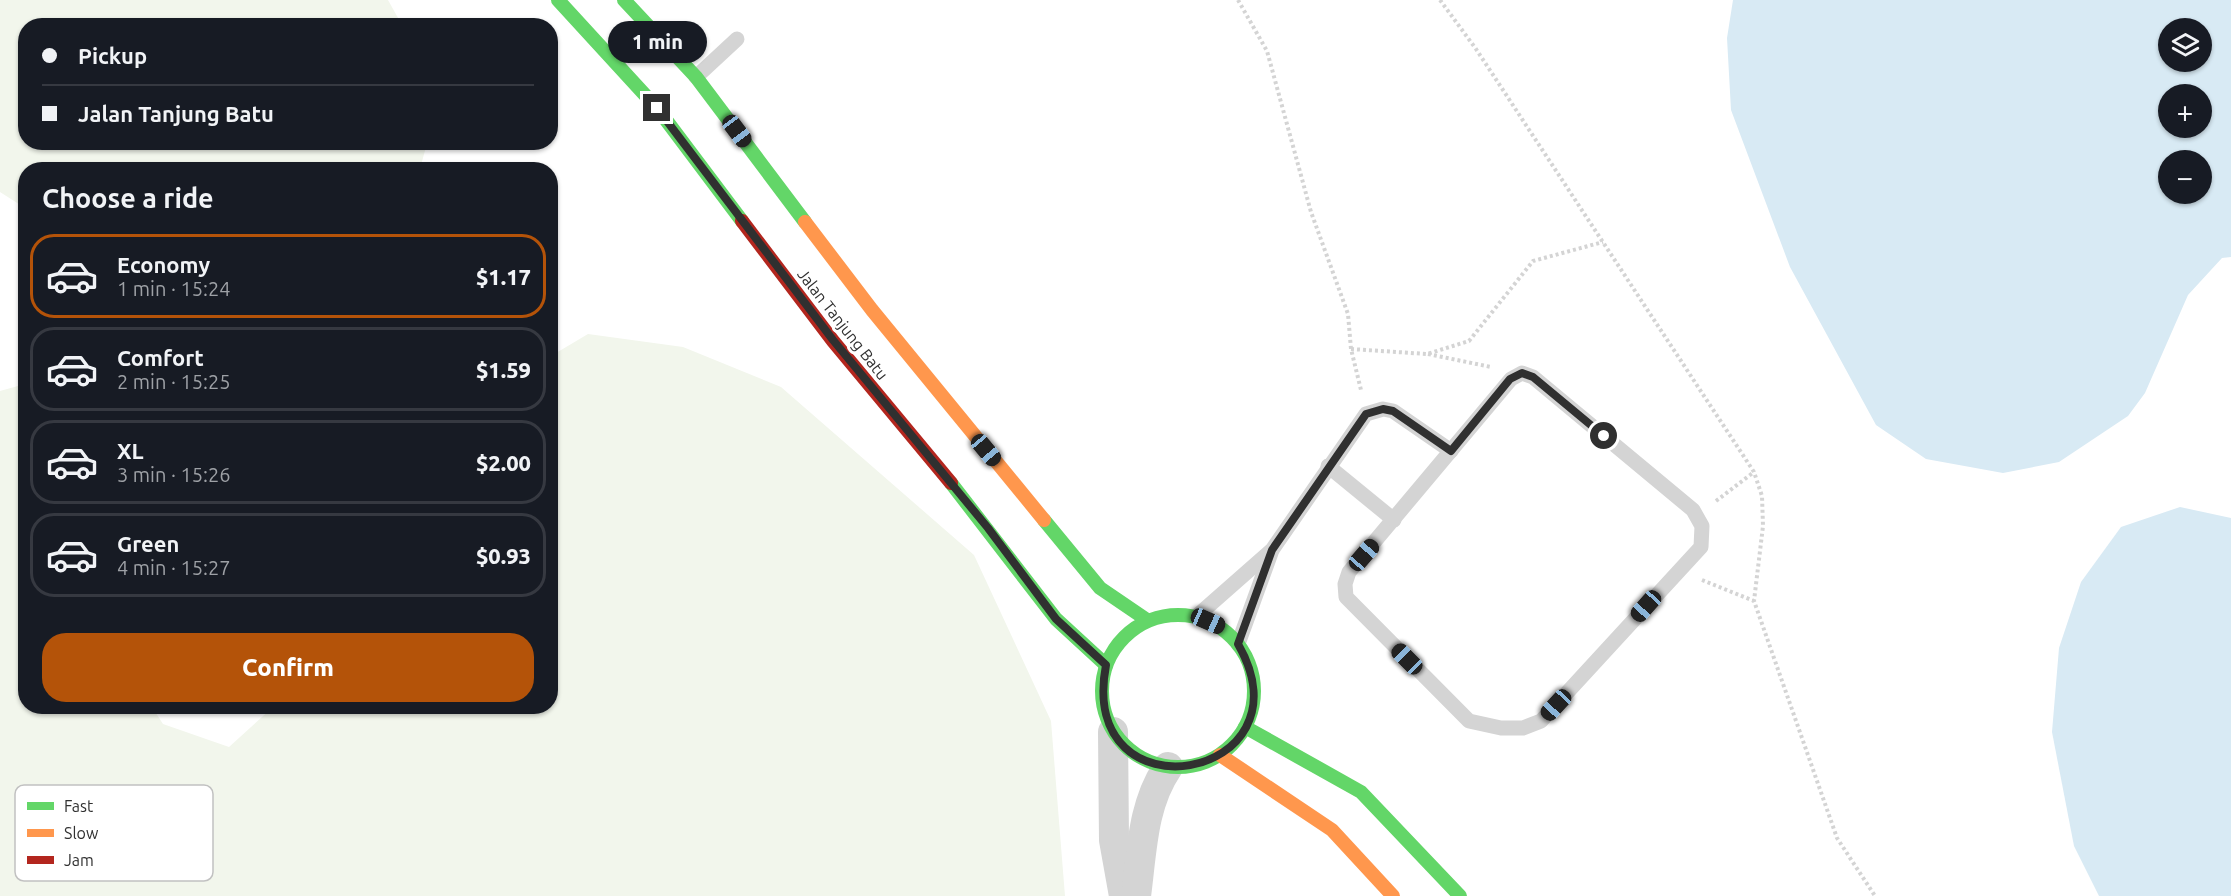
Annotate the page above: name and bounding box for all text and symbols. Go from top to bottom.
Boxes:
map controls [2158,18,2212,204]
button: layers [2158,18,2212,72]
callout: 1 min [608,21,706,63]
text: 1 min [632,30,683,53]
text: Pickup [78,43,147,68]
button: + [2158,84,2212,138]
route end [643,94,670,121]
text: Jalan Tanjung Batu [78,101,274,126]
car [719,111,755,151]
button: − [2158,150,2212,204]
text: Choose a ride [42,183,214,213]
icon: car [45,249,99,303]
text: Economy [117,252,210,277]
text: $1.17 [476,264,531,289]
street label: Jalan Tanjung Batu [794,265,892,383]
text: 1 min · 15:24 [117,277,231,300]
icon: car [45,342,99,396]
text: Comfort [117,345,204,370]
text: $1.59 [476,357,531,382]
text: 2 min · 15:25 [117,370,231,393]
route start [1590,422,1617,449]
car [968,430,1004,470]
icon: car [45,435,99,489]
text: XL [117,438,144,463]
text: $2.00 [476,450,531,475]
text: 3 min · 15:26 [117,463,231,486]
icon: car [45,528,99,582]
text: Green [117,531,179,556]
car [1345,536,1383,574]
text: $0.93 [476,543,531,568]
text: 4 min · 15:27 [117,556,231,579]
car [1627,587,1665,625]
car [1188,605,1228,637]
button: Confirm [42,633,534,702]
car [1388,640,1426,678]
car [1537,686,1575,724]
legend [15,785,213,881]
text: Fast [64,797,94,815]
text: Slow [64,824,99,842]
text: Jam [64,851,94,869]

